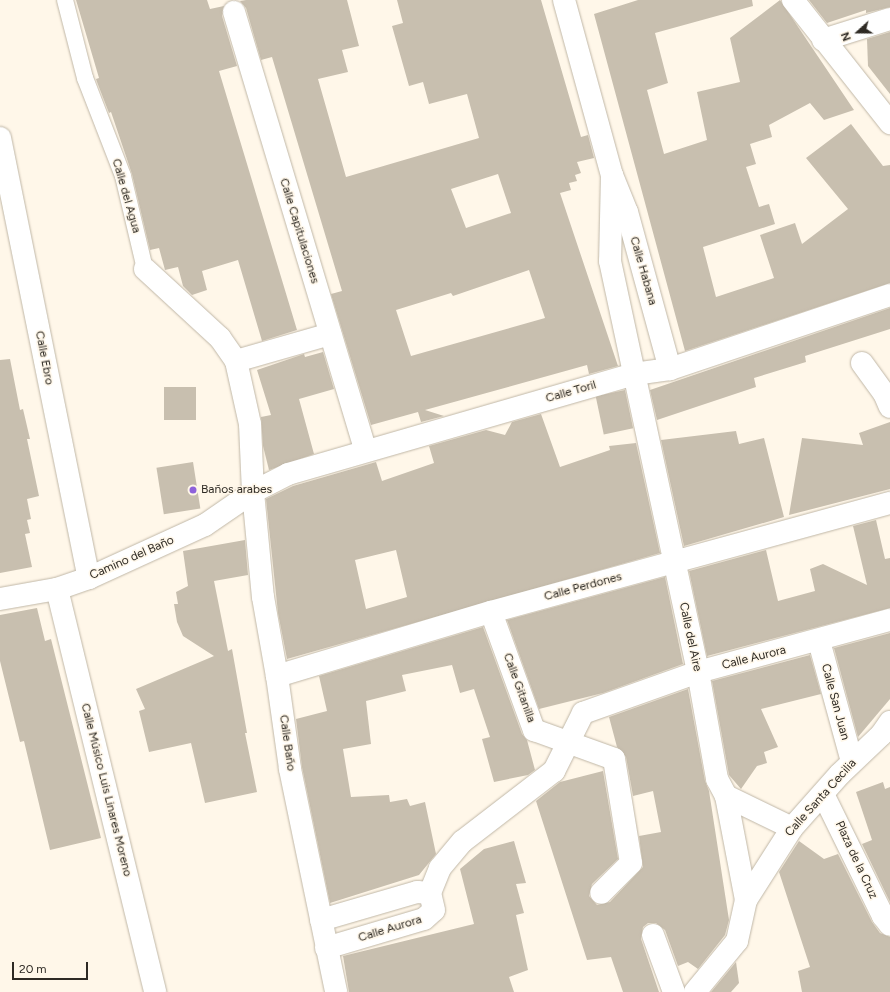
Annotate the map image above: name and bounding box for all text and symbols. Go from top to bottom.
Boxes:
north arrow [838,12,878,52]
text: N [839,30,854,43]
street label: Calle del Agua [109,157,143,235]
street label: Calle Capitulaciones [276,177,322,285]
street label: Calle Habana [626,235,660,307]
street label: Calle Ebro [32,330,56,386]
street label: Calle Toril [544,378,598,406]
place label: Baños arabes [201,483,272,497]
marker: Baños arabes [188,485,198,495]
street label: Camino del Baño [88,533,176,583]
street label: Calle Perdones [543,570,623,604]
street label: Calle del Aire [676,601,704,673]
street label: Calle Aurora [720,643,788,673]
street label: Calle Gitanilla [500,651,538,725]
street label: Calle San Juan [818,662,852,742]
street label: Calle Músico Luis Linares Moreno [77,702,135,878]
street label: Calle Baño [276,714,298,772]
street label: Calle Santa Cecilia [782,756,860,840]
street label: Plaza de la Cruz [832,819,880,901]
street label: Calle Aurora [357,913,423,945]
scale bar [14,954,90,980]
text: 20 m [19,962,47,976]

